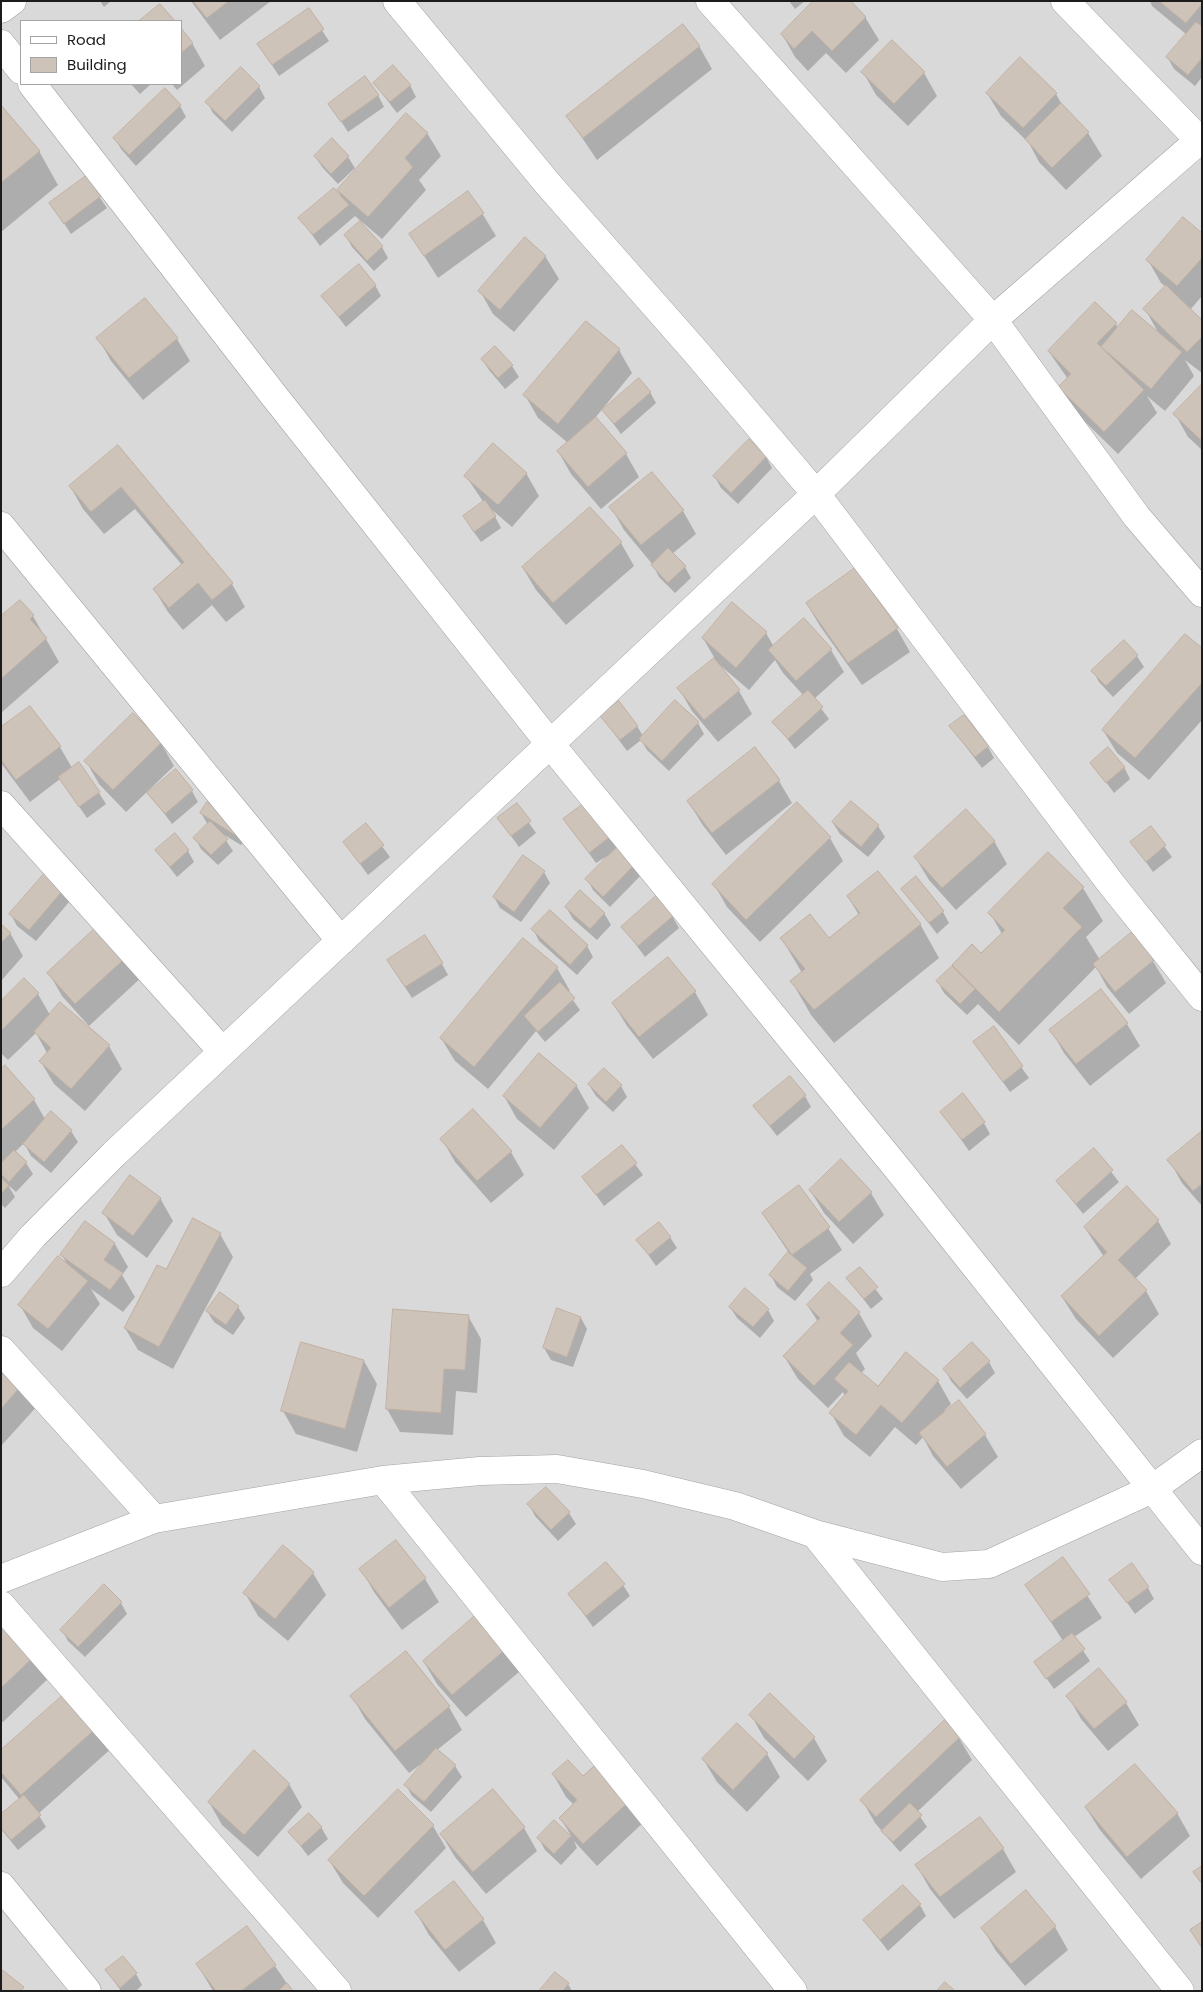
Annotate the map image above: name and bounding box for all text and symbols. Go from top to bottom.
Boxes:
legend [20,20,182,85]
text: Road [67,29,106,50]
text: Building [67,54,127,75]

